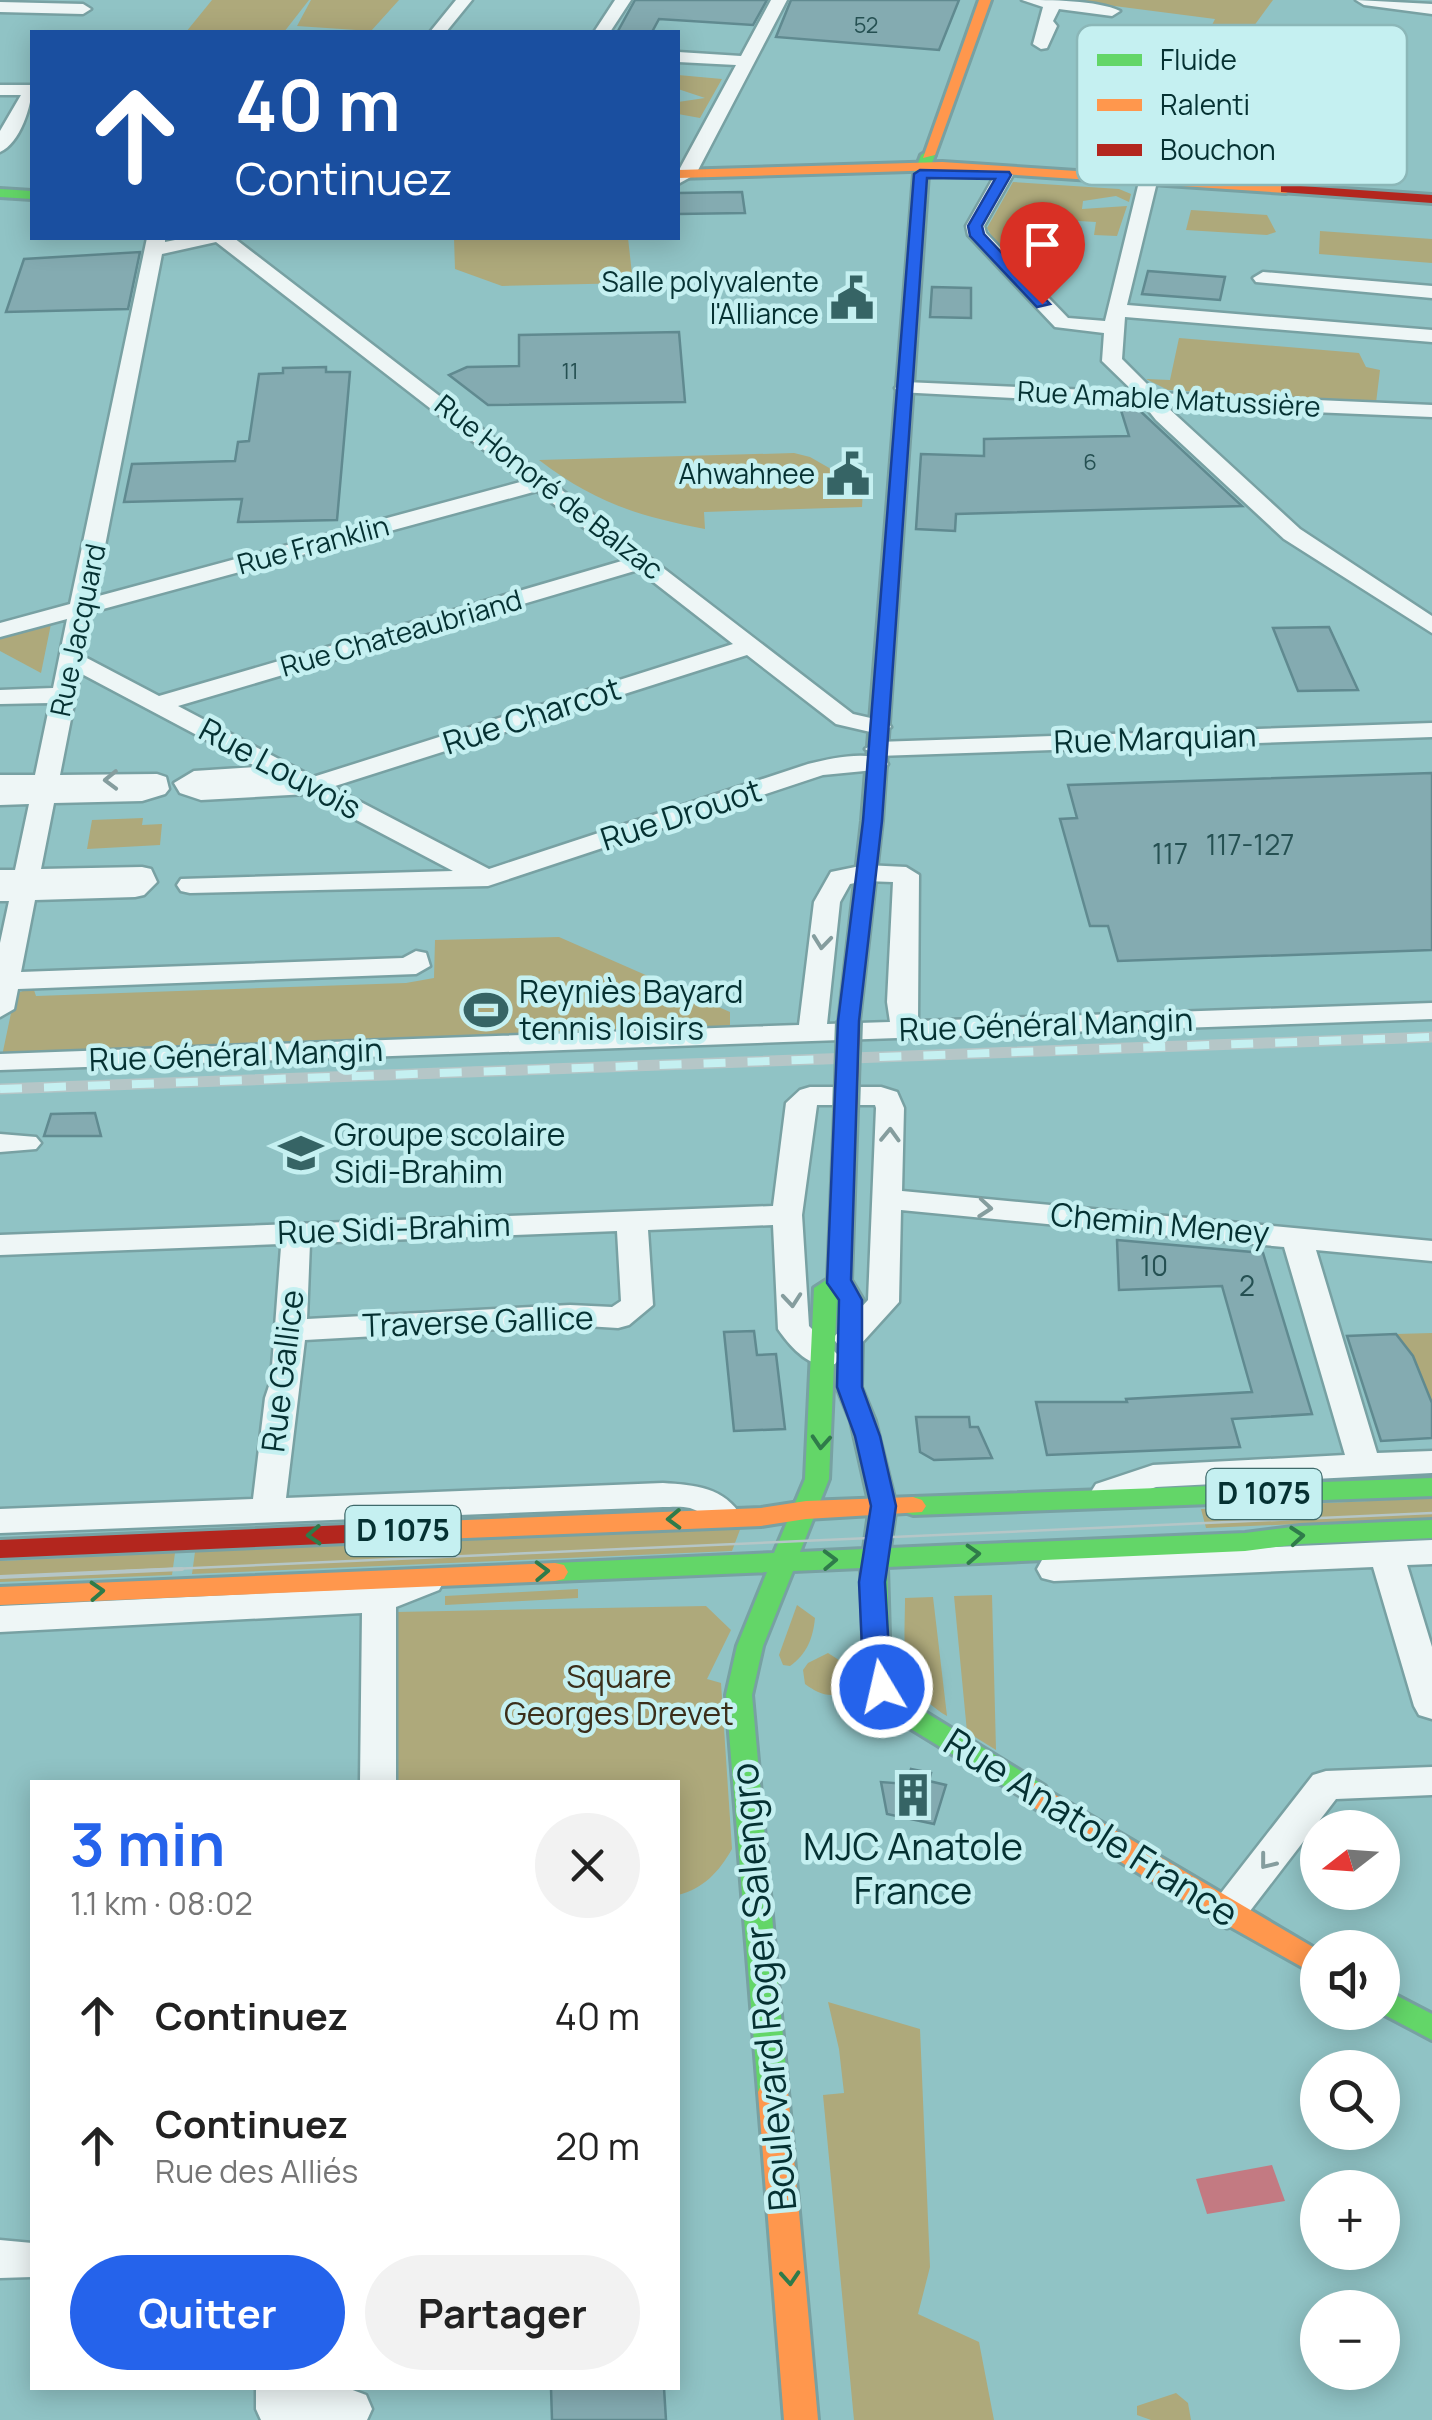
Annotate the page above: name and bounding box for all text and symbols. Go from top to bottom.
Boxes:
house number: 52 [854,10,878,40]
legend [1077,25,1407,185]
text: Fluide [1160,40,1237,78]
text: 40 m [235,56,401,152]
icon: ahead [70,70,200,200]
text: Ralenti [1160,85,1250,123]
text: Bouchon [1160,130,1276,168]
text: Continuez [235,147,453,209]
pin [1000,202,1085,305]
icon: arrive [1015,217,1070,272]
place label: Salle polyvalente l'Alliance [602,262,819,332]
public building icon: Salle polyvalente l'Alliance [828,274,876,322]
house number: 11 [561,356,579,386]
street label: Rue Amable Matussière [1016,371,1322,425]
street label: Rue Honoré de Balzac [428,385,672,587]
house number: 6 [1083,447,1097,477]
public building icon: Ahwahnee [824,450,872,498]
place label: Ahwahnee [679,454,815,492]
street label: Rue Franklin [233,506,393,583]
street label: Rue Jacquard [40,540,114,720]
street label: Rue Chateaubriand [276,579,526,685]
street label: Rue Charcot [437,666,626,764]
street label: Rue Louvois [192,707,369,829]
street label: Rue Marquian [1053,712,1257,764]
street label: Rue Drouot [595,767,767,861]
one-way arrow [102,769,118,790]
house number: 117-127 [1206,825,1294,863]
house number: 117 [1152,834,1188,872]
one-way arrow [812,934,833,950]
place label: Reyniès Bayard tennis loisirs [519,969,743,1050]
sports icon: Reyniès Bayard tennis loisirs [462,986,510,1034]
street label: Rue Général Mangin [898,997,1194,1051]
street label: Rue Général Mangin [88,1027,384,1081]
place label: Groupe scolaire Sidi-Brahim [334,1112,565,1193]
one-way arrow [879,1126,900,1142]
school or university icon: Groupe scolaire Sidi-Brahim [277,1129,325,1177]
street label: Chemin Meney [1049,1192,1271,1254]
one-way arrow [977,1197,993,1218]
street label: Rue Sidi-Brahim [277,1202,511,1254]
house number: 10 [1140,1246,1168,1284]
house number: 2 [1239,1266,1255,1304]
street label: Rue Gallice [250,1287,314,1454]
one-way arrow [780,1292,802,1308]
street label: Traverse Gallice [362,1295,594,1347]
one-way arrow [811,1434,832,1450]
road number: D 1075 [1206,1469,1322,1519]
road number: D 1075 [346,1506,460,1556]
one-way arrow [665,1509,681,1530]
one-way arrow [306,1524,322,1545]
one-way arrow [1289,1525,1305,1547]
one-way arrow [965,1544,981,1565]
one-way arrow [822,1549,838,1570]
one-way arrow [535,1561,551,1582]
one-way arrow [90,1581,106,1602]
position arrow [830,1635,934,1739]
park label: Square Georges Drevet [504,1654,734,1735]
street label: Rue Anatole France [935,1715,1249,1938]
street label: Boulevard Roger Salengro [717,1761,808,2213]
building icon: MJC Anatole France [889,1771,937,1819]
text: 3 min [70,1802,225,1884]
north arrow [1300,1810,1400,1910]
map controls [1300,1810,1400,2390]
button: close [535,1813,640,1918]
place label: MJC Anatole France [803,1819,1023,1915]
one-way arrow [1262,1851,1279,1869]
text: 1.1 km · 08:02 [70,1881,253,1925]
button: sound [1300,1930,1400,2030]
icon: ahead [70,1988,125,2043]
text: Continuez [155,1989,348,2041]
text: 40 m [555,1989,640,2041]
button: search [1300,2050,1400,2150]
text: Continuez [155,2097,348,2149]
icon: ahead [70,2118,125,2173]
text: 20 m [555,2119,640,2171]
text: Rue des Alliés [155,2149,358,2193]
button: + [1300,2170,1400,2270]
button: Quitter [70,2255,345,2370]
button: Partager [365,2255,640,2370]
one-way arrow [778,2271,800,2287]
button: − [1300,2290,1400,2390]

